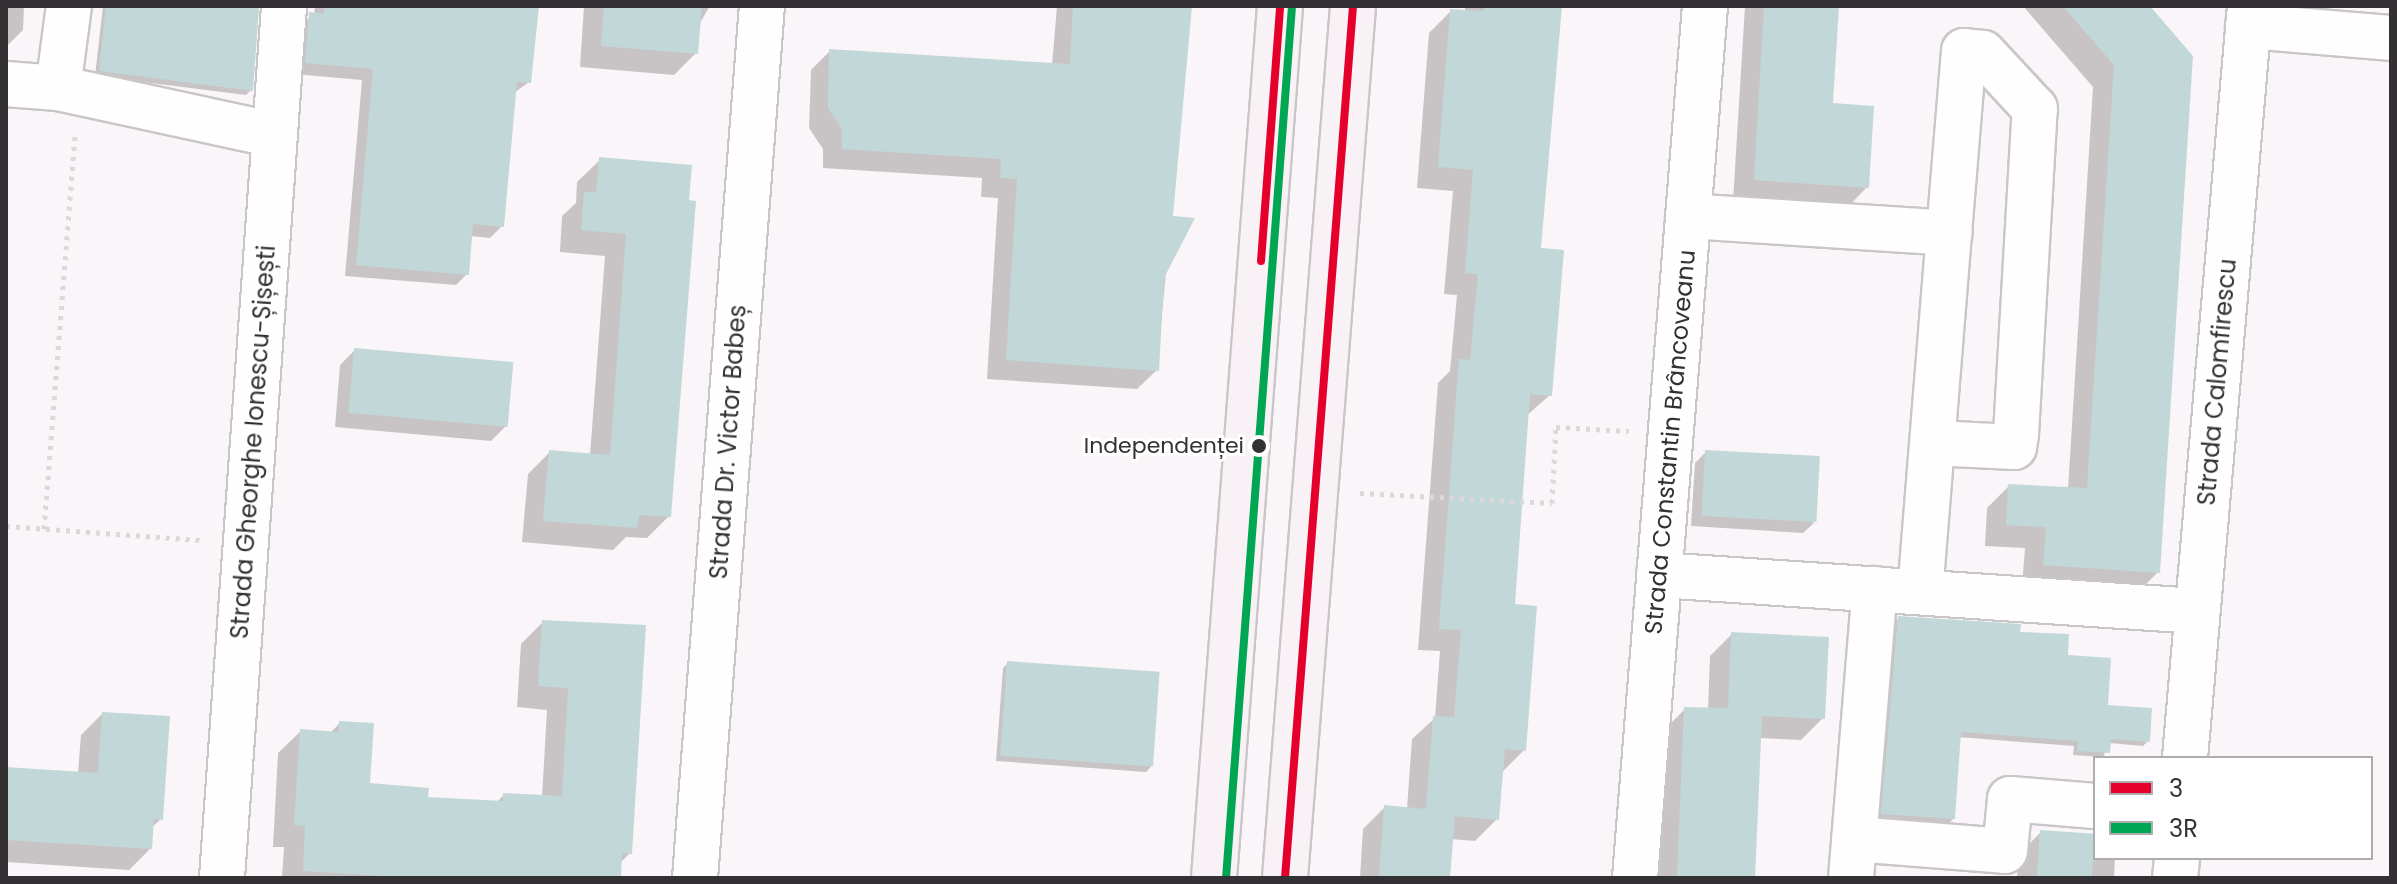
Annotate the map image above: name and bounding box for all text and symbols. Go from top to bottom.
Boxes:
street label: Strada Gheorghe Ionescu-Șișești [225,244,281,640]
street label: Strada Constantin Brâncoveanu [1639,249,1701,635]
street label: Strada Calomfirescu [2192,257,2242,507]
street label: Strada Dr. Victor Babeș [704,304,752,580]
place label: Independenței [1084,433,1244,459]
marker: Independenței [1251,438,1267,454]
legend [2093,756,2373,860]
text: 3 [2169,772,2183,805]
text: 3R [2169,812,2198,845]

